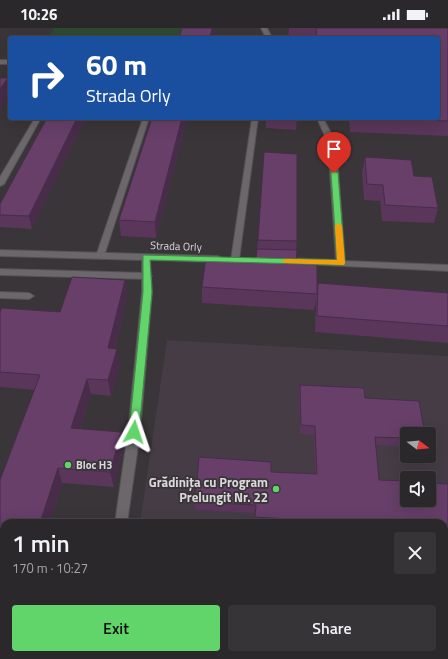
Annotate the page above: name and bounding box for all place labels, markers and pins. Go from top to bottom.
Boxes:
pin [317,132,351,173]
place label: Bloc H3 [76,457,112,473]
marker: Bloc H3 [63,460,73,470]
place label: Grădinița cu Program Prelungit Nr. 22 [149,472,268,507]
marker: Grădinița cu Program Prelungit Nr. 22 [271,484,281,494]

